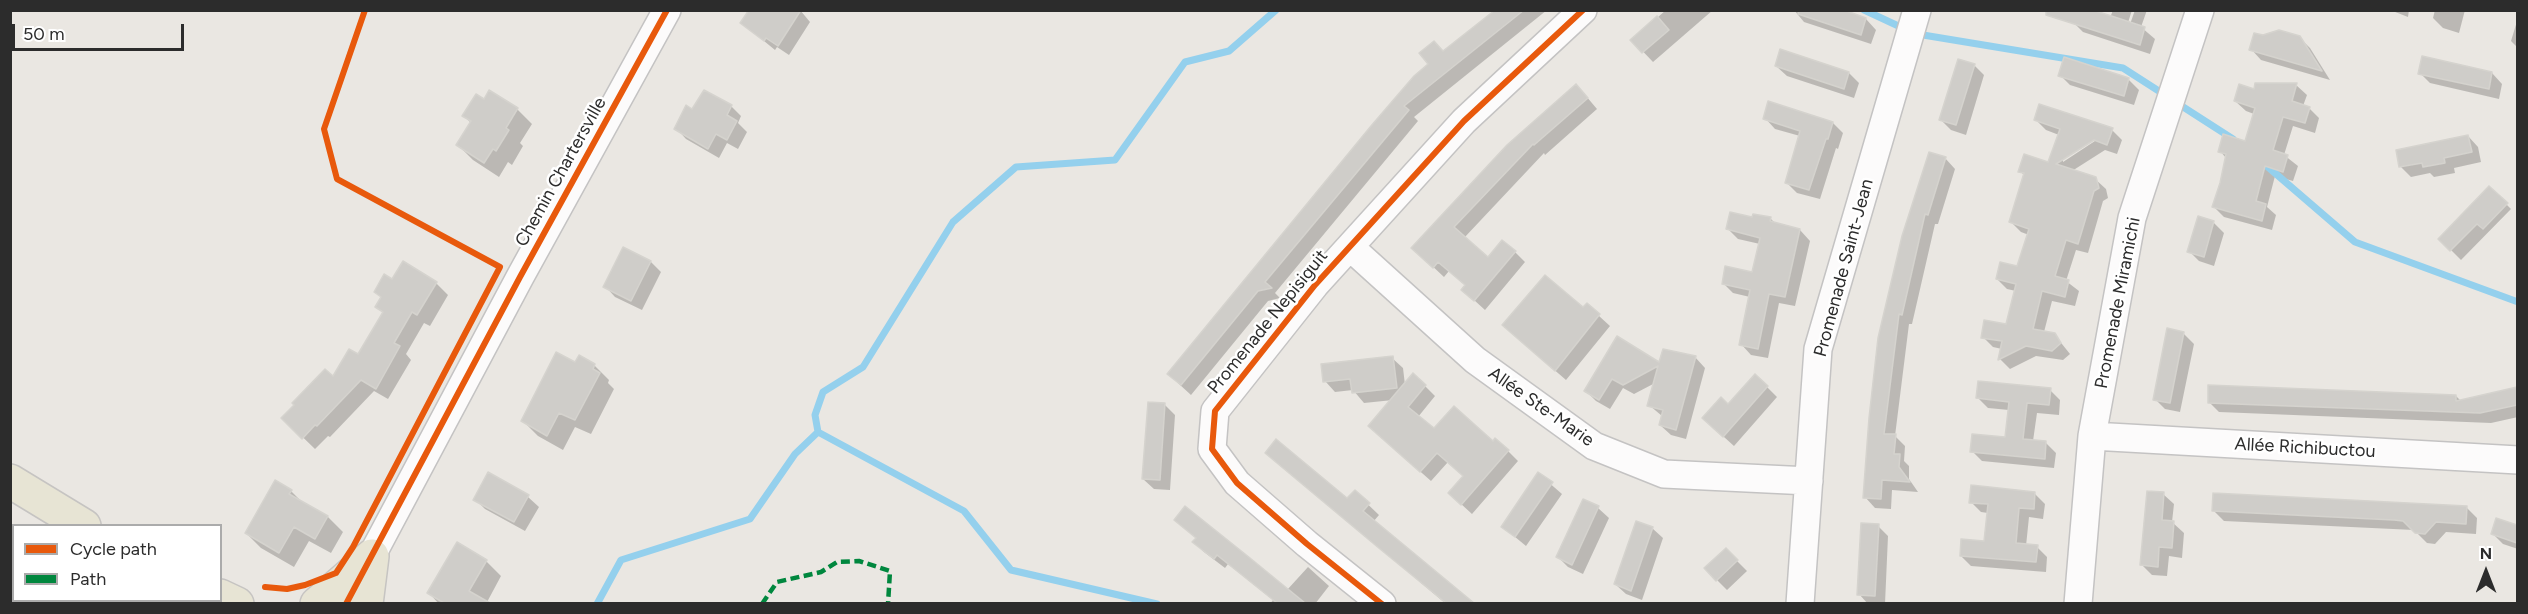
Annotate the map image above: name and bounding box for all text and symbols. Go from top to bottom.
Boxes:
scale bar [15,12,188,50]
text: 50 m [23,23,65,45]
street label: Chemin Chartersville [511,94,611,250]
street label: Promenade Saint-Jean [1810,177,1878,359]
street label: Promenade Miramichi [2091,215,2145,391]
street label: Promenade Nepisiguit [1203,246,1333,398]
street label: Allée Ste-Marie [1484,363,1598,451]
street label: Allée Richibuctou [2234,434,2376,462]
legend [12,524,222,602]
text: Cycle path [70,538,157,560]
north arrow [2456,542,2516,602]
text: N [2480,544,2492,563]
text: Path [70,568,106,590]

